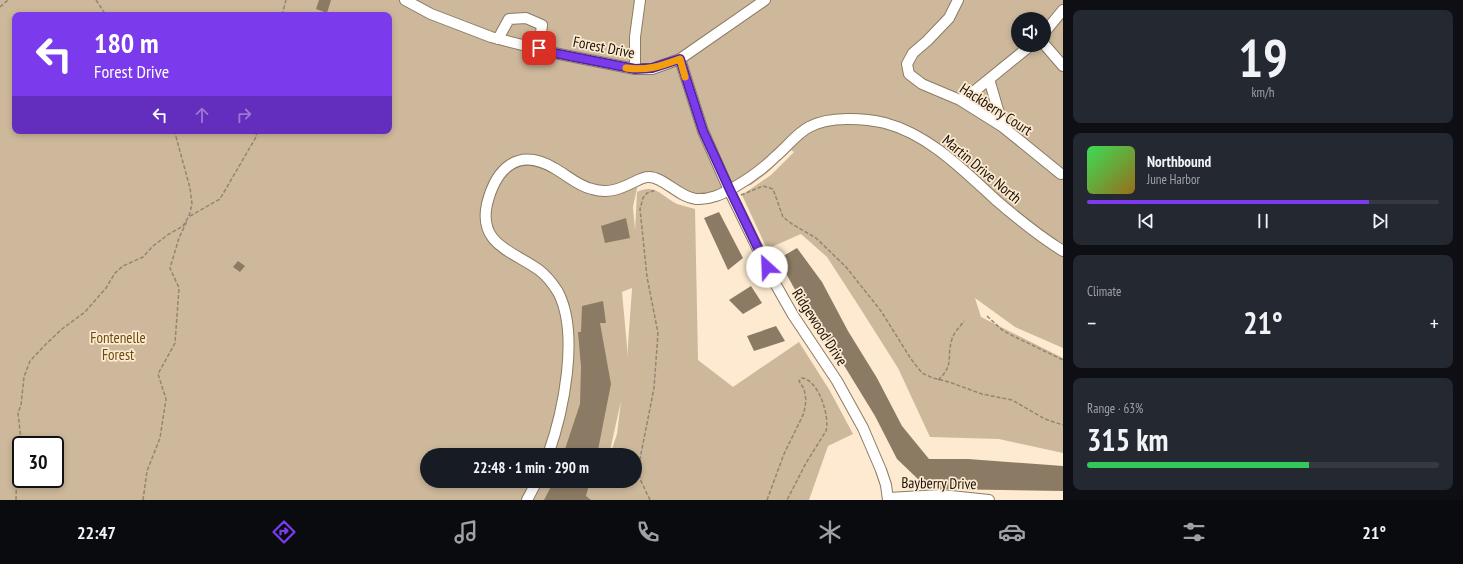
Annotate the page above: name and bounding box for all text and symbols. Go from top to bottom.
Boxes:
map controls [1011,12,1051,52]
button: sound [1011,12,1051,52]
text: 180 m [94,24,158,61]
text: 19 [1238,24,1288,91]
icon: left [28,28,80,80]
pin [522,31,556,65]
street label: Forest Drive [571,32,637,62]
icon: arrive [528,37,550,59]
text: Forest Drive [94,60,169,83]
street label: Hackberry Court [956,79,1036,139]
text: km/h [1251,84,1275,101]
icon: left [149,104,171,126]
icon: ahead [191,104,213,126]
icon: right [233,104,255,126]
street label: Martin Drive North [939,130,1025,208]
text: Northbound [1147,152,1211,171]
text: June Harbor [1147,171,1200,188]
icon: previous [1135,210,1157,232]
icon: pause [1252,210,1274,232]
icon: next [1369,210,1391,232]
position arrow [746,246,788,288]
text: Climate [1087,283,1121,300]
street label: Ridgewood Drive [788,285,852,369]
text: 21° [1243,303,1283,342]
text: − [1087,309,1096,337]
text: + [1430,309,1439,337]
park label: Fontenelle Forest [90,328,146,364]
text: Range · 63% [1087,400,1143,417]
text: 315 km [1087,420,1168,459]
speed limit sign: 30 [12,436,64,488]
text: 22:48 · 1 min · 290 m [473,458,589,477]
street label: Bayberry Drive [901,473,977,493]
icon: directions [270,518,298,546]
icon: music [452,518,480,546]
icon: phone [634,518,662,546]
icon: climate [816,518,844,546]
icon: car [998,518,1026,546]
icon: filters [1180,518,1208,546]
text: 22:47 [77,521,116,544]
text: 21° [1362,521,1386,544]

